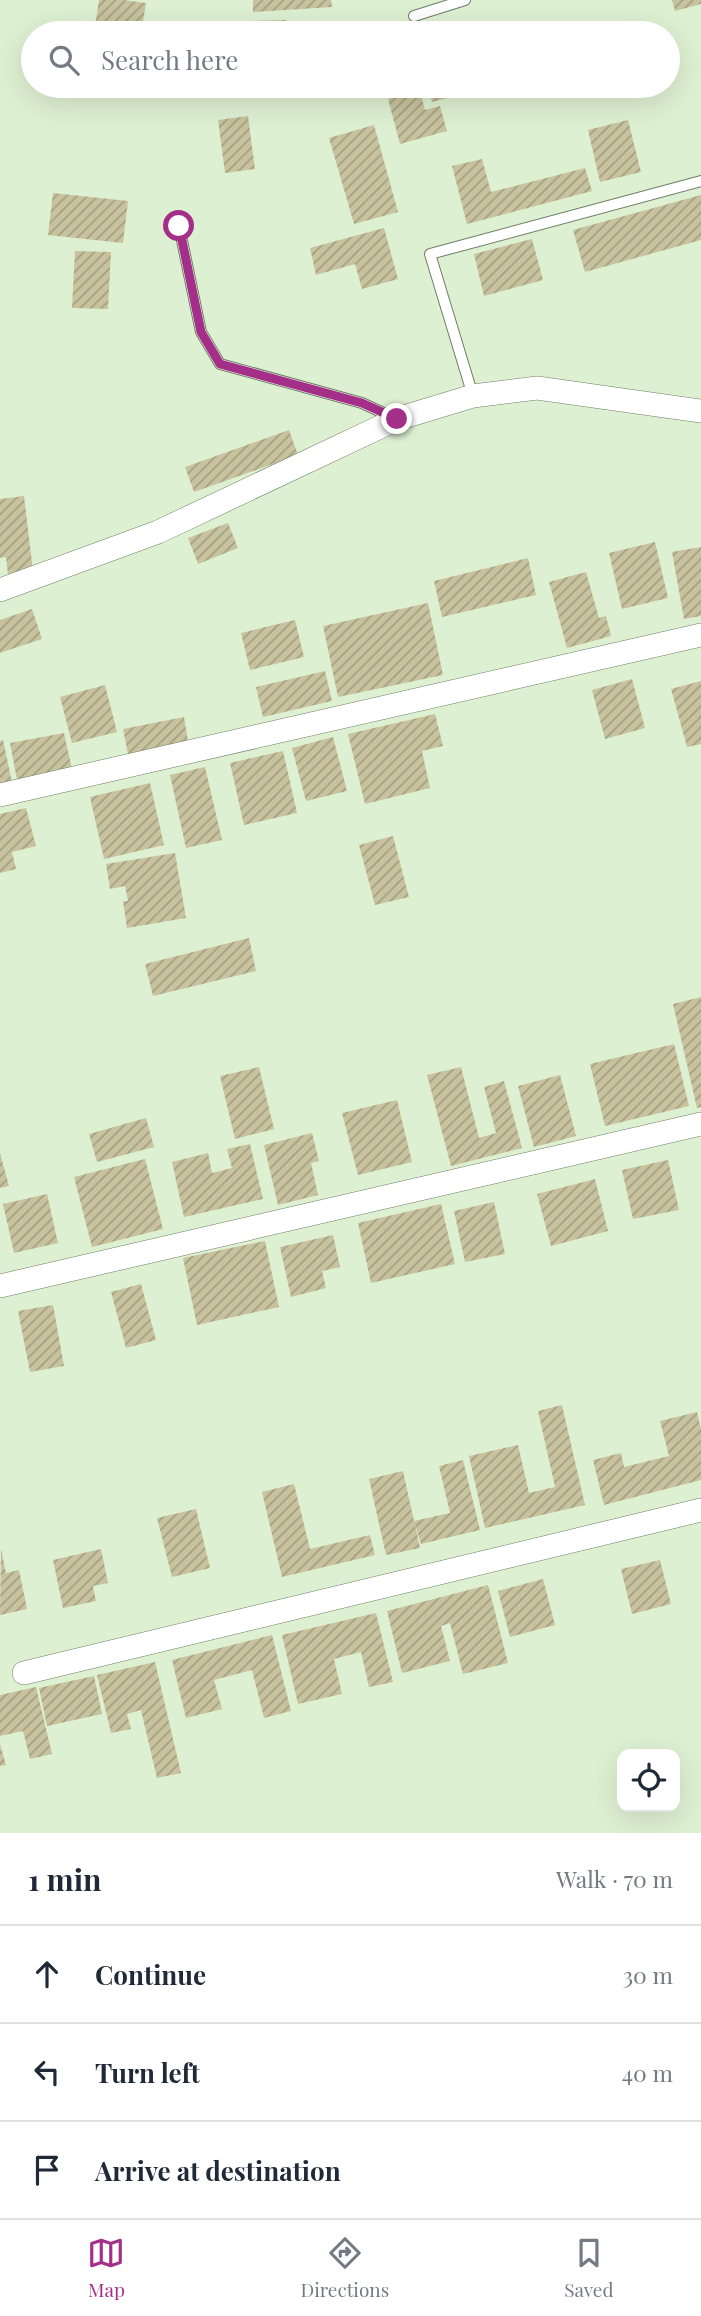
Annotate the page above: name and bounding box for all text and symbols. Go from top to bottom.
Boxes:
search box [21,21,680,98]
icon: search [45,41,83,79]
text: Search here [101,42,238,77]
route start [163,210,194,241]
route end [381,403,412,434]
map controls [617,1749,680,1812]
button: locate [617,1749,680,1812]
text: 1 min [28,1859,102,1899]
text: Walk · 70 m [556,1863,673,1894]
icon: ahead [28,1955,66,1993]
text: Continue [95,1957,206,1992]
text: 30 m [623,1959,673,1990]
icon: left [28,2053,66,2091]
text: Turn left [95,2055,200,2090]
text: 40 m [622,2057,673,2088]
icon: arrive [28,2151,66,2189]
text: Arrive at destination [95,2153,341,2188]
tab: Map [87,2234,125,2302]
tab: Directions [300,2234,389,2302]
tab: Saved [564,2234,614,2302]

